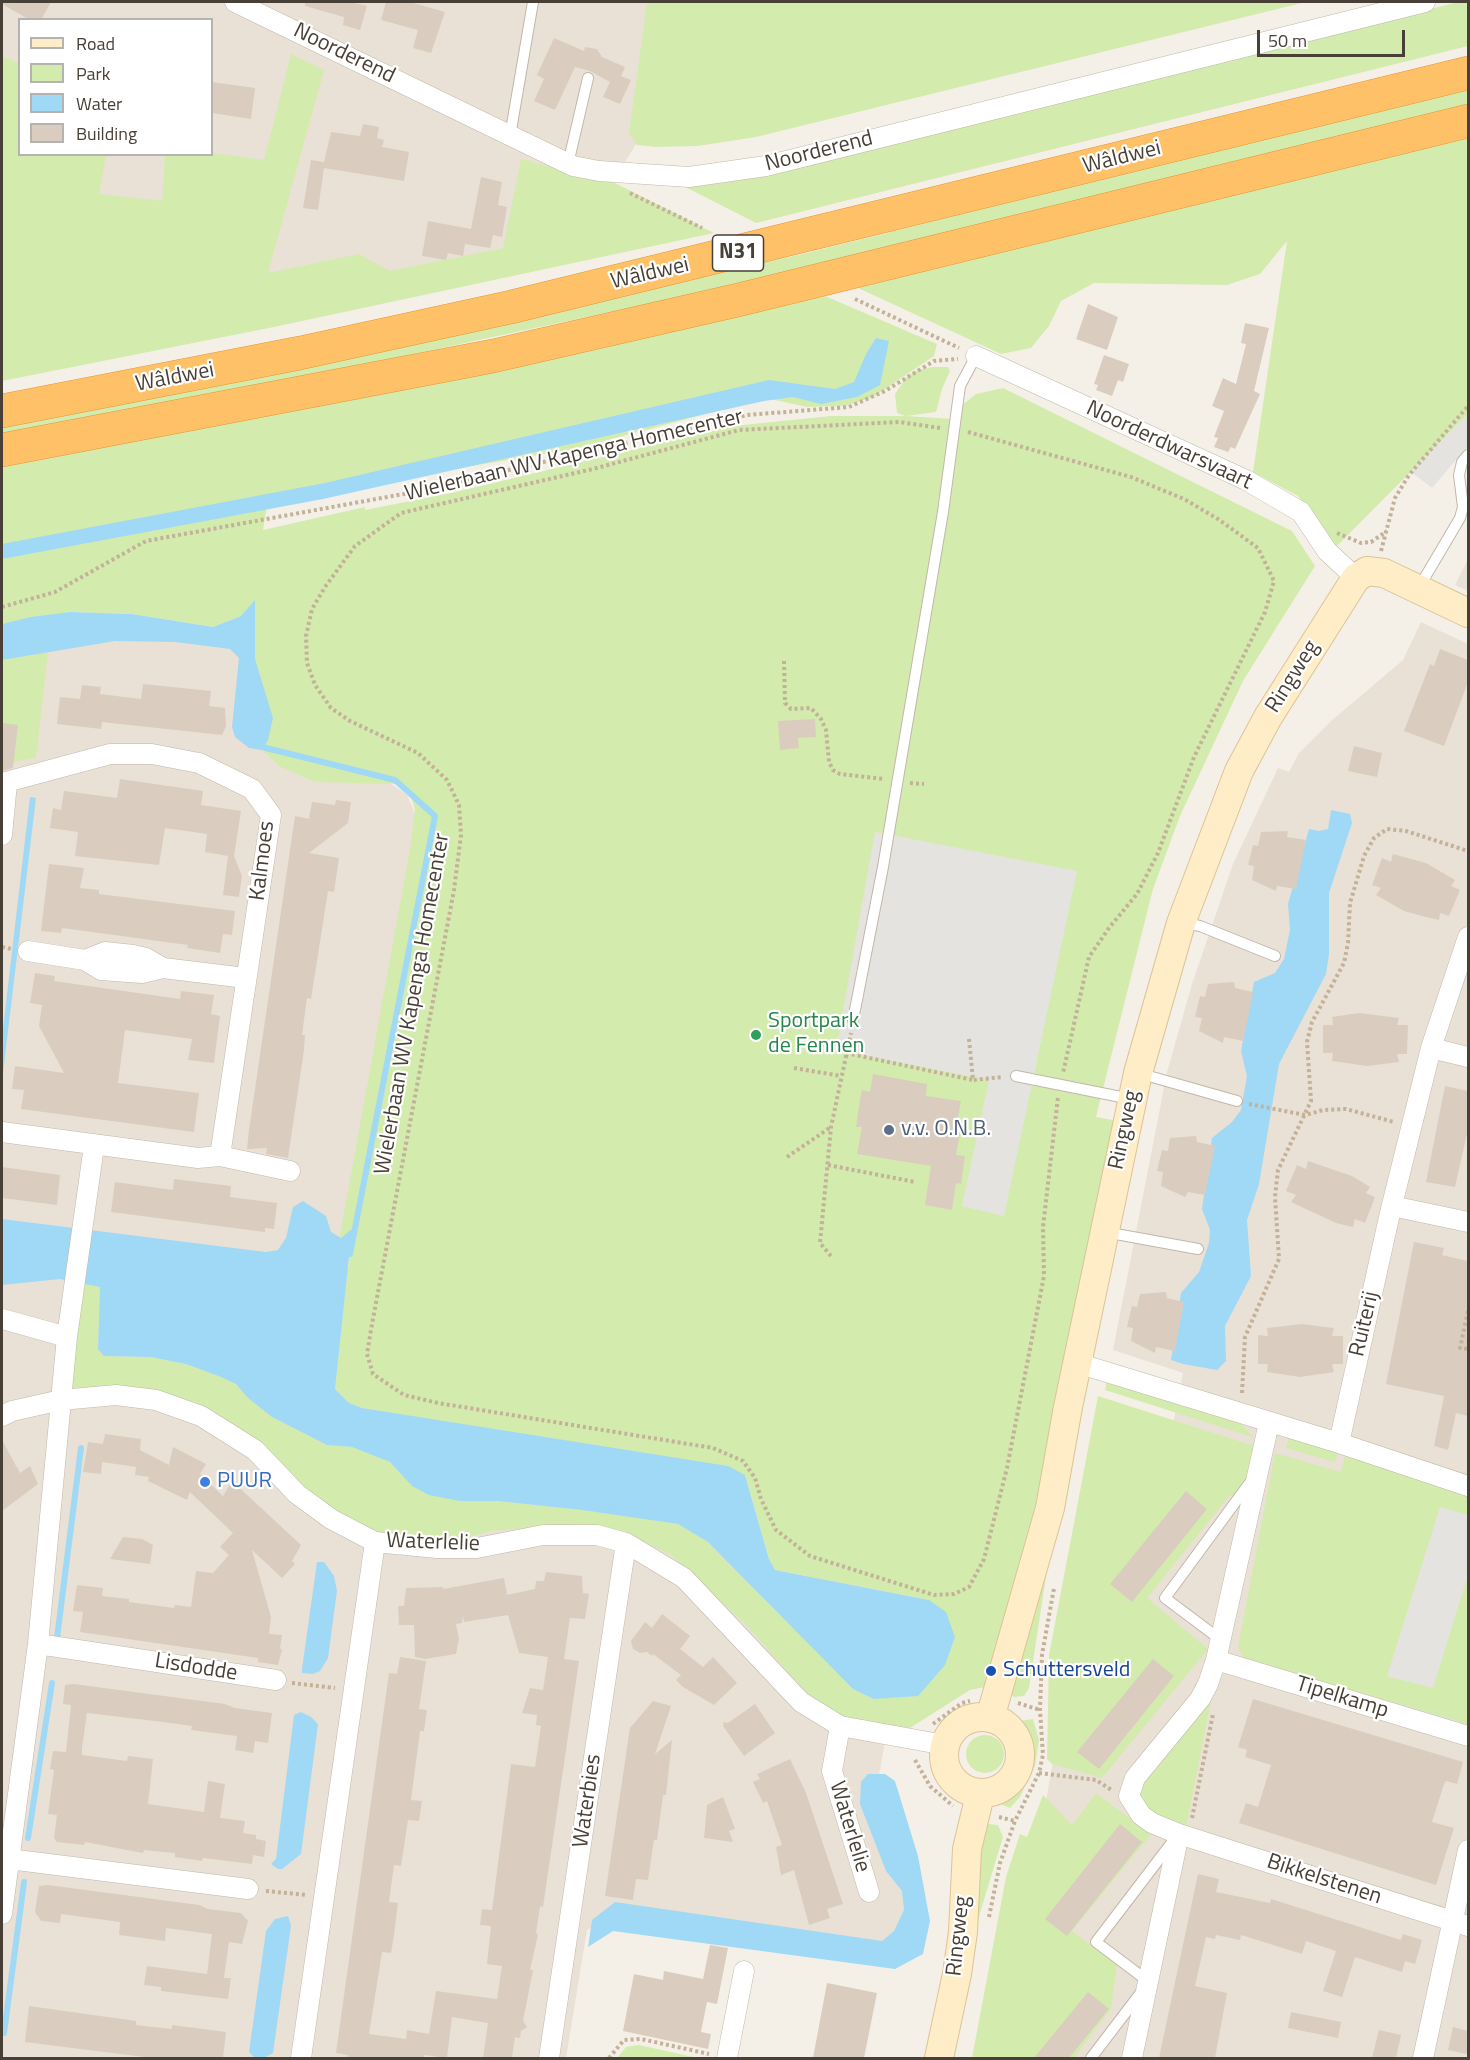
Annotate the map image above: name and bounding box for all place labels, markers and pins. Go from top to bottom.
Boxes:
place label: Sportpark de Fennen [768,1009,864,1060]
marker: Sportpark de Fennen [749,1028,763,1042]
place label: v.v. O.N.B. [901,1117,991,1143]
marker: v.v. O.N.B. [882,1123,896,1137]
place label: PUUR [217,1469,272,1495]
marker: PUUR [198,1475,212,1489]
place label: Schuttersveld [1003,1658,1130,1684]
marker: Schuttersveld [984,1664,998,1678]

